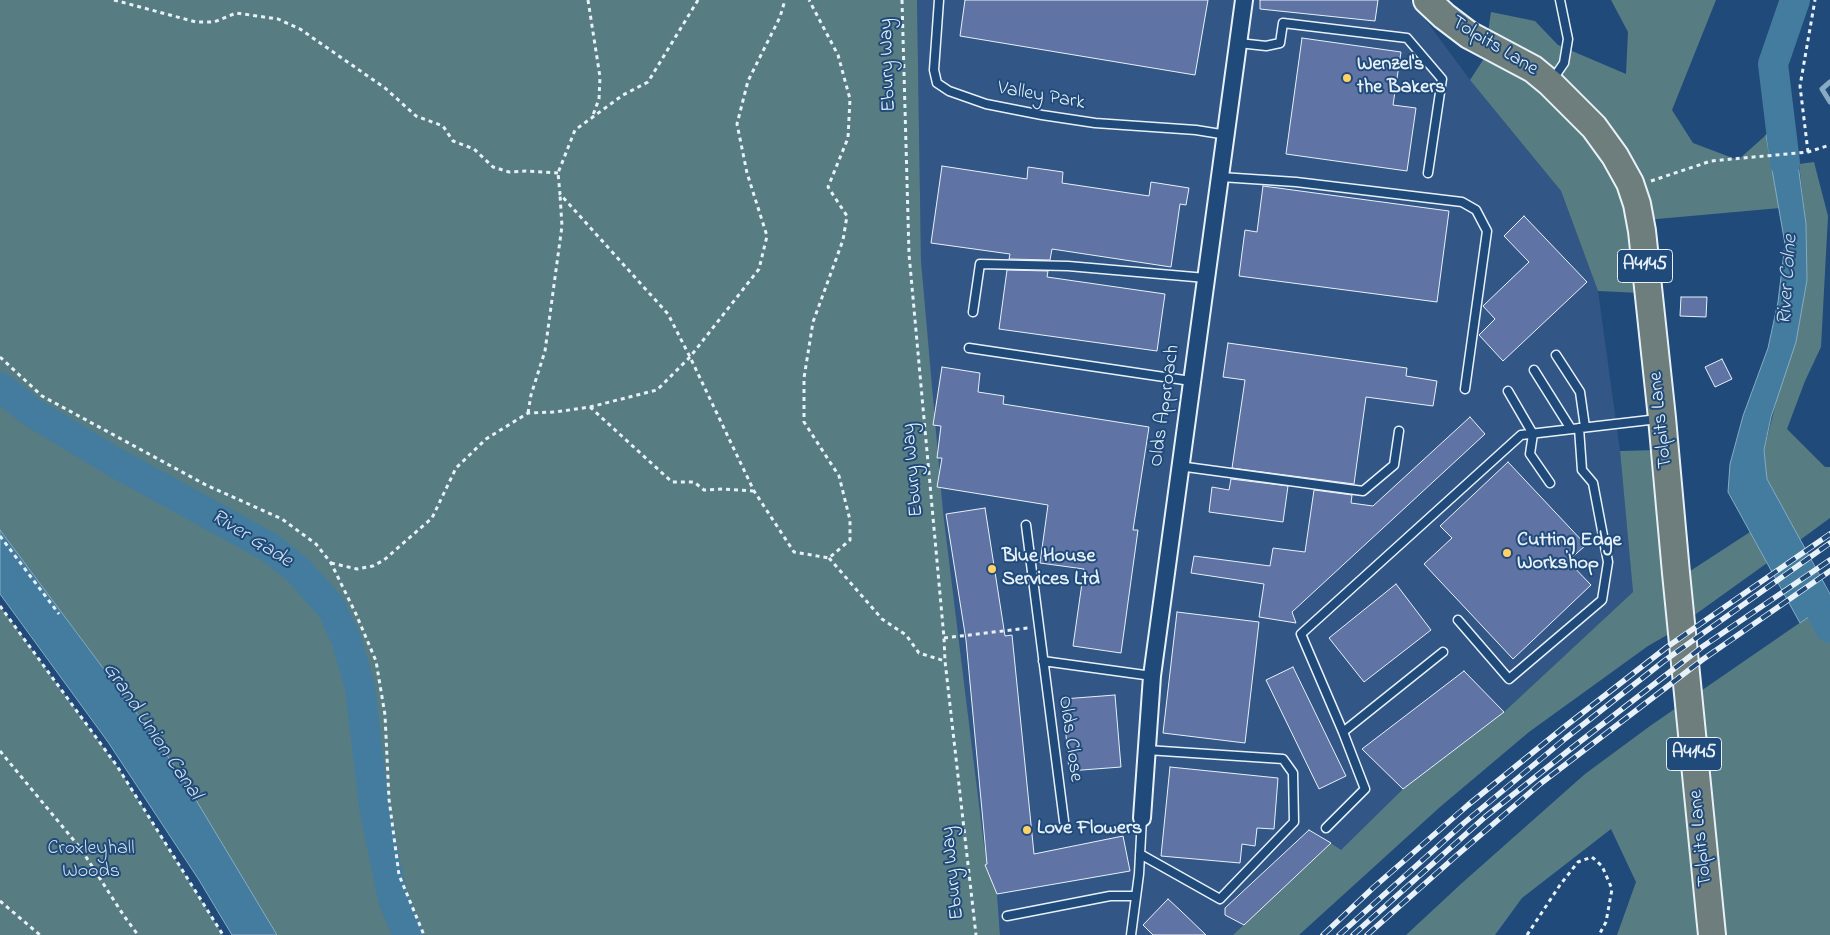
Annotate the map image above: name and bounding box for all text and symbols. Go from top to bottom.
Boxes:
street label: Tolpits Lane [1446,12,1542,82]
street label: Ebury Way [875,18,903,112]
place label: Wenzel's the Bakers [1357,54,1446,101]
marker: Wenzel's the Bakers [1341,72,1353,84]
street label: Valley Park [996,78,1086,116]
water label: River Colne [1773,234,1805,326]
road number: A4145 [1618,250,1672,282]
street label: Olds Approach [1146,344,1186,468]
street label: Tolpits Lane [1645,370,1679,470]
street label: Ebury Way [898,422,930,518]
water label: River Gade [206,505,296,575]
place label: Cutting Edge Workshop [1517,530,1622,577]
place label: Blue House Services Ltd [1002,546,1100,593]
marker: Cutting Edge Workshop [1501,547,1513,559]
marker: Blue House Services Ltd [986,563,998,575]
water label: Grand Union Canal [96,658,206,806]
street label: Olds Close [1051,694,1087,784]
road number: A4145 [1666,738,1722,771]
street label: Tolpits Lane [1685,788,1719,888]
place label: Love Flowers [1037,818,1142,842]
marker: Love Flowers [1021,824,1033,836]
street label: Ebury Way [937,825,971,921]
park label: Croxleyhall Woods [48,838,134,885]

